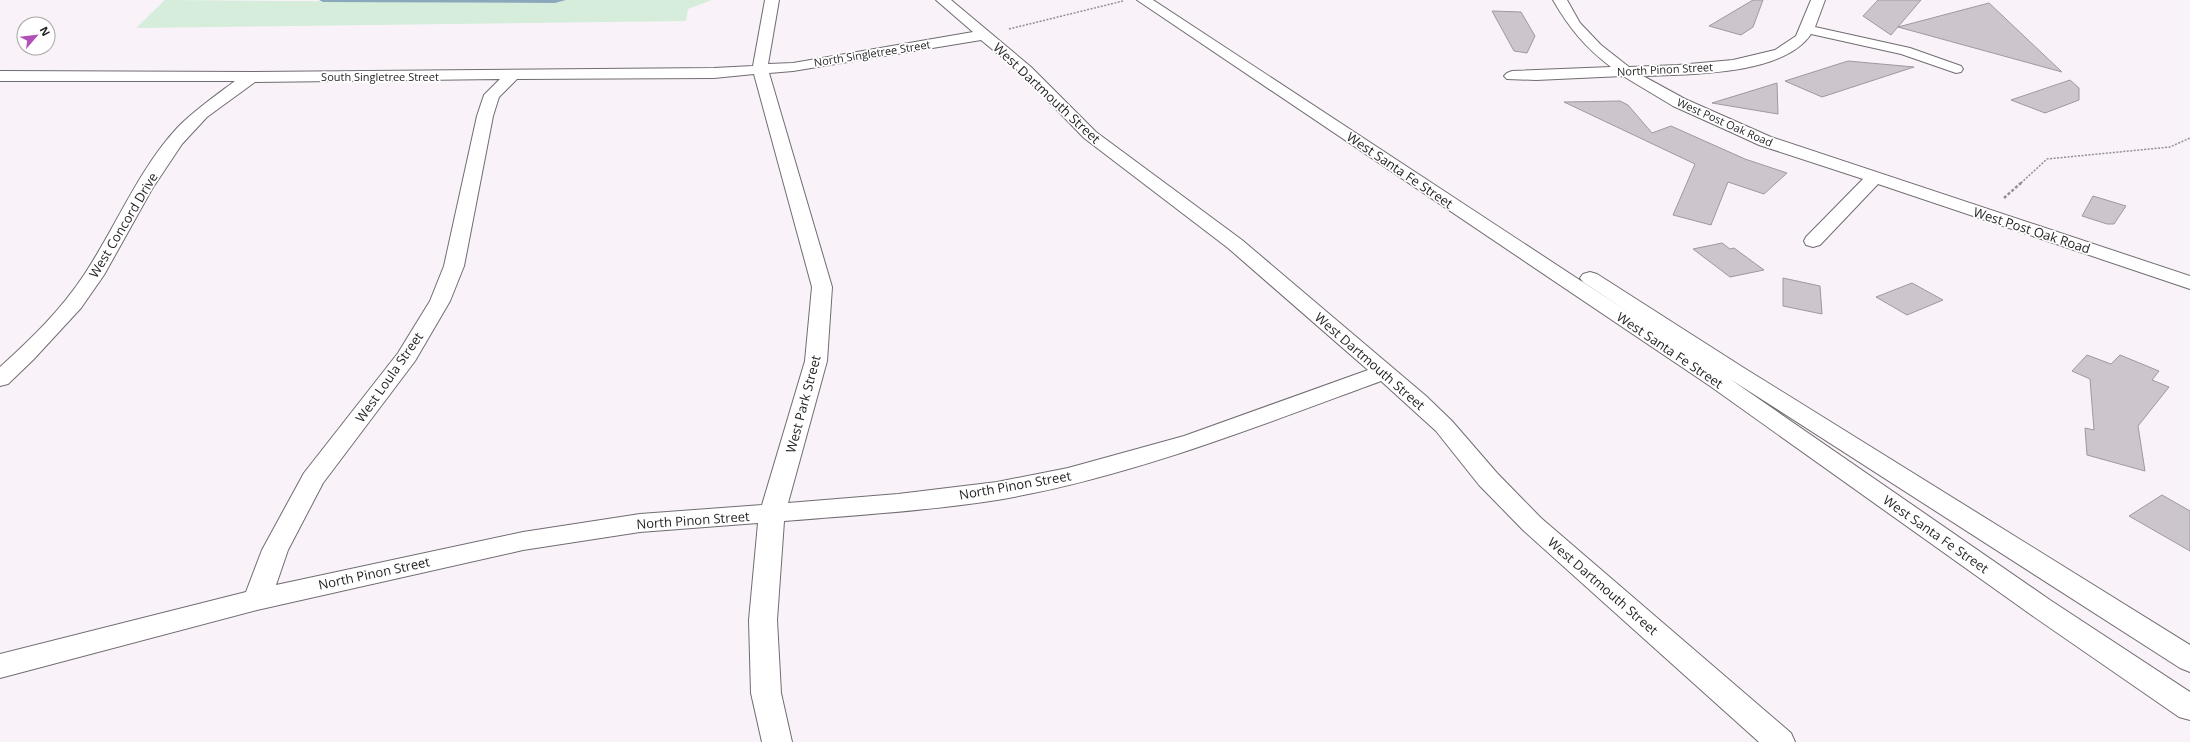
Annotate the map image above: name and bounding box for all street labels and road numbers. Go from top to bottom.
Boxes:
street label: North Singletree Street [813,36,931,70]
street label: West Dartmouth Street [990,39,1105,148]
street label: North Pinon Street [1617,59,1713,79]
street label: South Singletree Street [321,69,439,84]
street label: West Post Oak Road [1675,94,1775,150]
street label: West Santa Fe Street [1343,128,1457,213]
street label: West Concord Drive [84,169,162,281]
street label: West Post Oak Road [1971,203,2093,257]
street label: West Dartmouth Street [1311,308,1429,414]
street label: West Santa Fe Street [1613,308,1727,393]
street label: West Loula Street [351,328,427,426]
street label: West Park Street [781,353,825,455]
street label: North Pinon Street [958,466,1073,504]
street label: West Santa Fe Street [1880,491,1993,577]
street label: North Pinon Street [636,507,751,533]
street label: West Dartmouth Street [1544,533,1662,639]
street label: North Pinon Street [317,552,432,594]

